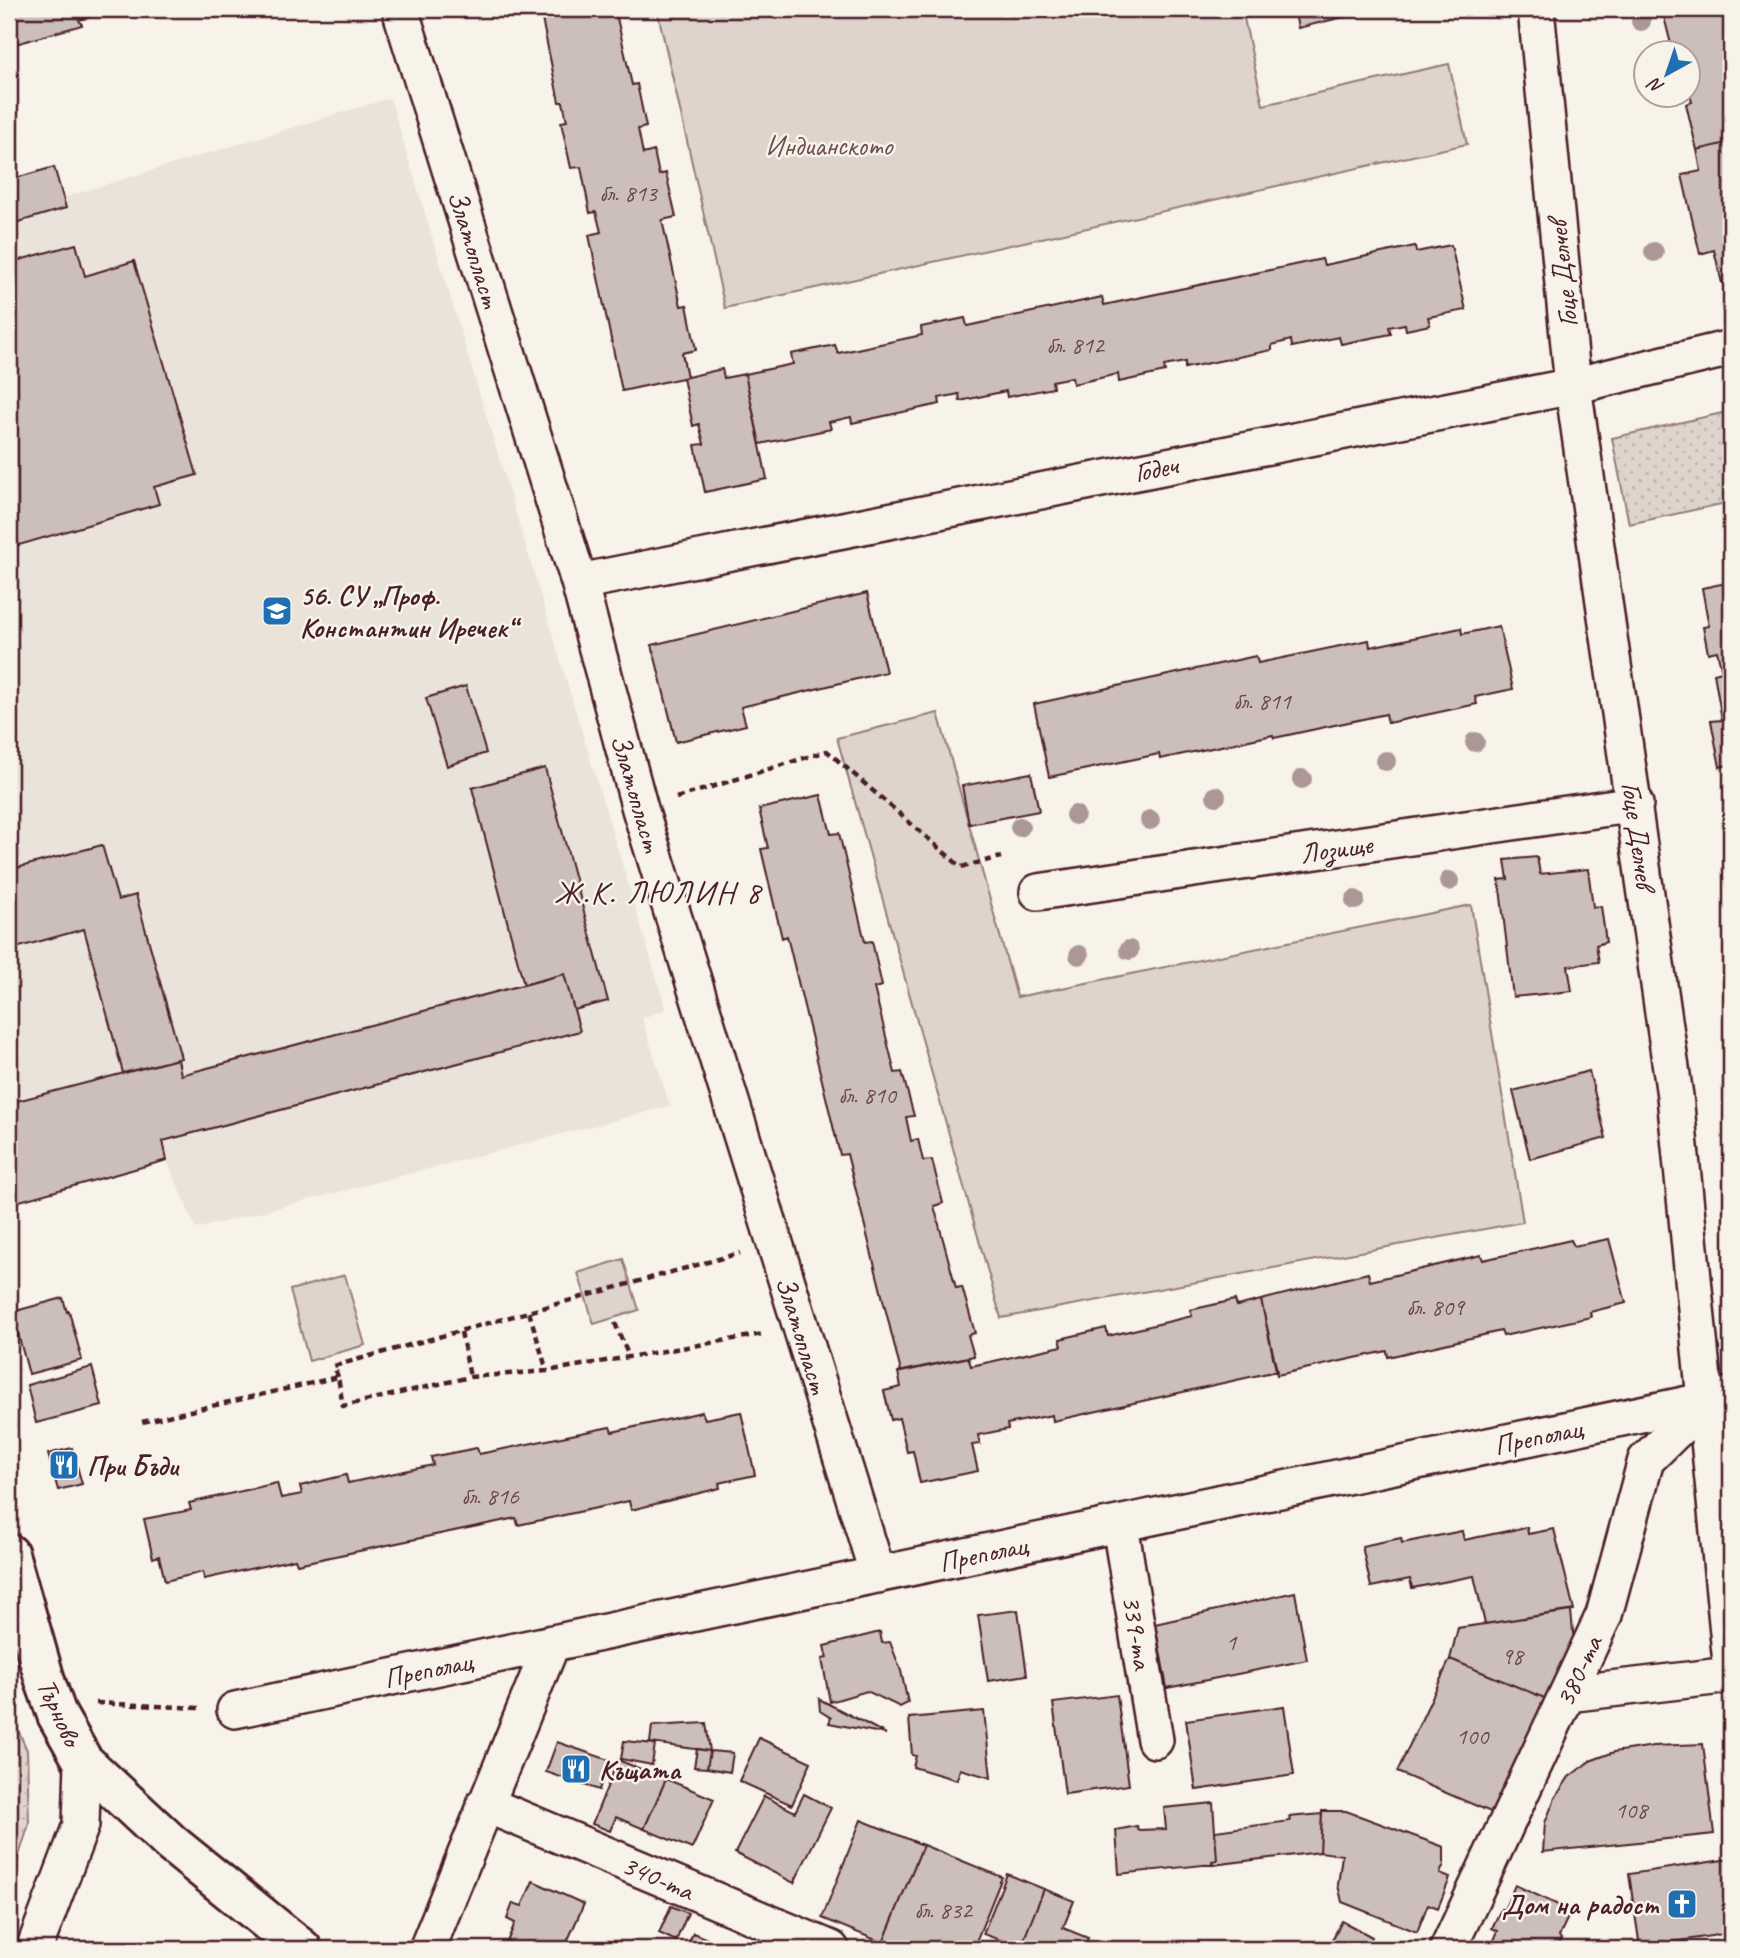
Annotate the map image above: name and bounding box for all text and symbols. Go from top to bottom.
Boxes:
north arrow [1632,38,1702,108]
text: N [1642,71,1669,99]
park label: Индианското [766,128,895,163]
house number: бл. 813 [599,178,659,208]
street label: Златопласт [440,186,509,313]
street label: Гоце Делчев [1539,212,1585,329]
house number: бл. 812 [1046,330,1106,360]
street label: Годеч [1131,447,1183,490]
place label: 56. СУ „Проф. Константин Иречек“ [300,578,521,645]
school or university icon: 56. СУ „Проф. Константин Иречек“ [260,594,294,628]
house number: бл. 811 [1233,686,1292,716]
street label: Златопласт [603,730,670,857]
street label: Гоце Делчев [1614,780,1664,897]
street label: Лозище [1298,826,1376,872]
district label: Ж.К. ЛЮЛИН 8 [554,872,763,913]
house number: бл. 810 [838,1080,898,1110]
street label: Златопласт [768,1272,837,1399]
house number: бл. 809 [1406,1292,1466,1322]
street label: Преполац [1491,1410,1587,1463]
restaurant icon: При Бъди [47,1448,81,1482]
place label: При Бъди [87,1448,181,1483]
house number: бл. 816 [461,1481,520,1511]
street label: Преполац [936,1527,1032,1580]
street label: 339-та [1114,1593,1161,1673]
house number: 1 [1226,1627,1238,1657]
street label: 380-та [1547,1629,1611,1712]
house number: 98 [1501,1641,1525,1671]
street label: Преполац [381,1643,477,1696]
street label: Търново [29,1673,91,1754]
house number: 100 [1456,1721,1490,1751]
restaurant icon: Къщата [559,1752,593,1786]
place label: Къщата [599,1752,682,1787]
house number: 108 [1615,1795,1649,1825]
street label: 340-та [617,1847,700,1909]
place label: Дом на радост [1502,1887,1660,1922]
church icon: Дом на радост [1665,1887,1699,1921]
house number: бл. 832 [914,1895,974,1925]

